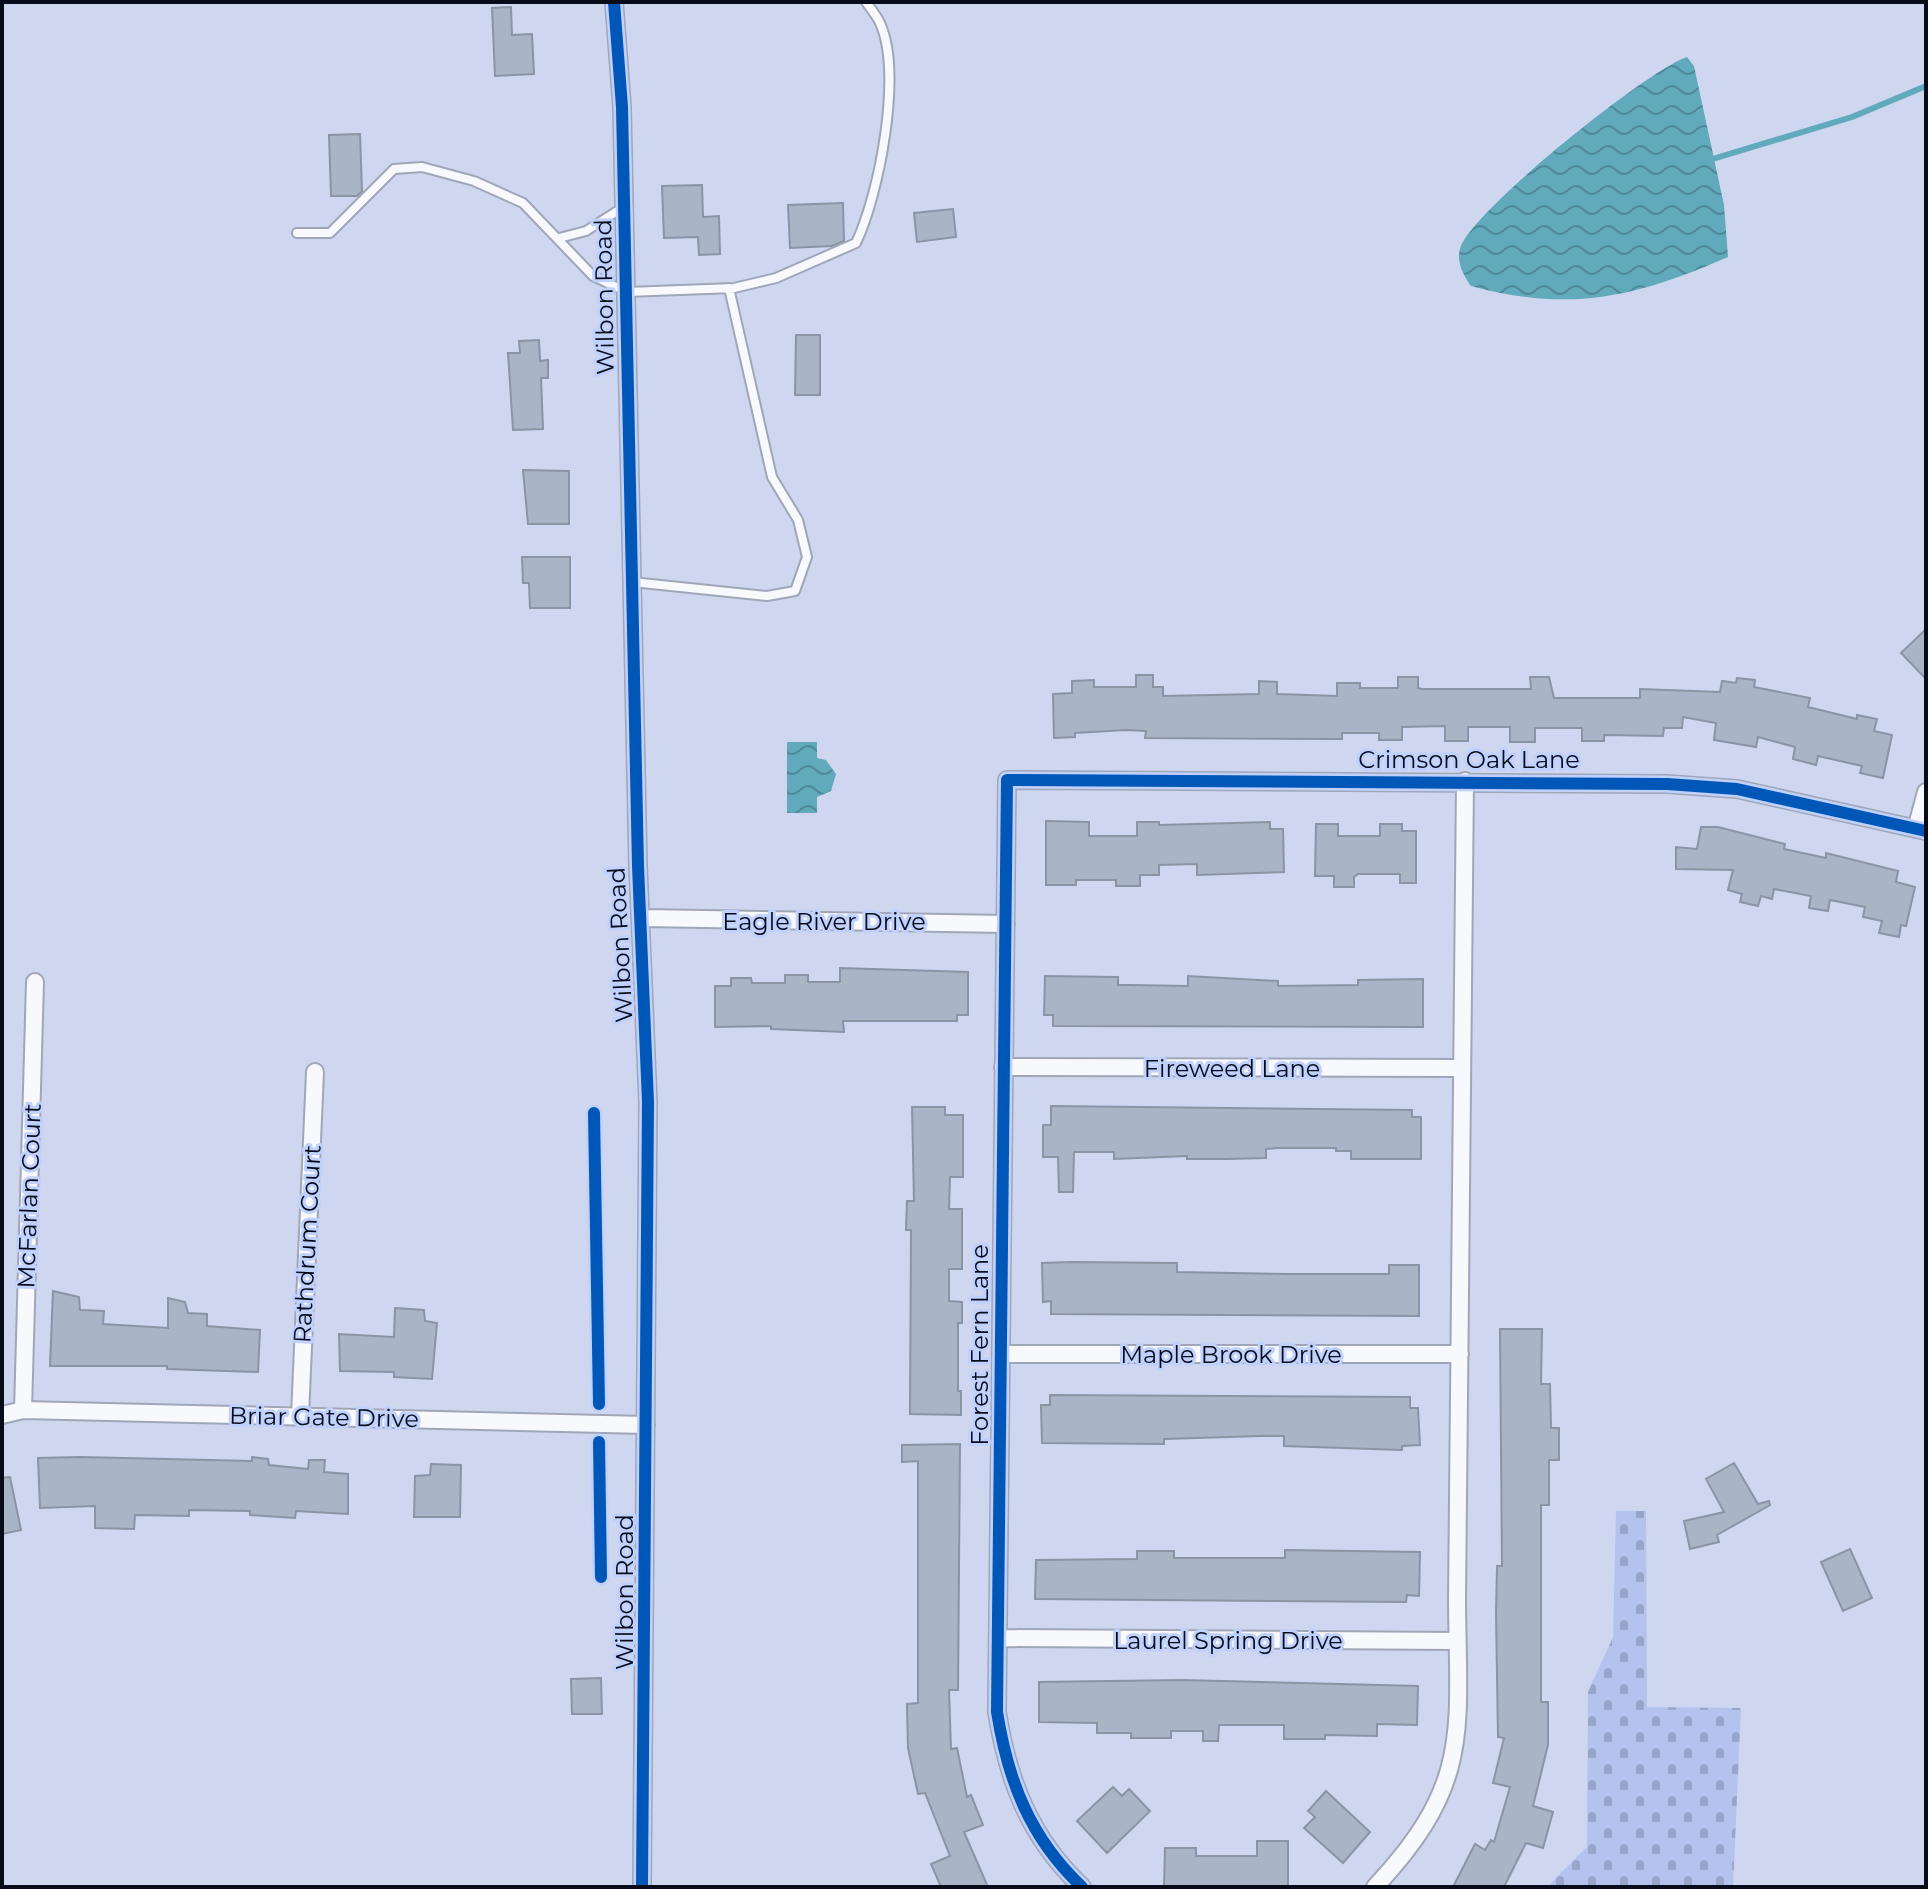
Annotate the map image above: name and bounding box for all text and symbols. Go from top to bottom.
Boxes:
street label: Wilbon Road [588,219,620,375]
street label: Crimson Oak Lane [1358,745,1580,774]
street label: Wilbon Road [601,866,639,1024]
street label: Eagle River Drive [722,907,926,936]
street label: Fireweed Lane [1144,1054,1320,1083]
street label: McFarlan Court [11,1103,47,1289]
street label: Rathdrum Court [287,1144,327,1344]
street label: Forest Fern Lane [965,1244,994,1446]
street label: Maple Brook Drive [1120,1340,1342,1369]
street label: Briar Gate Drive [229,1401,419,1433]
street label: Wilbon Road [610,1514,639,1670]
street label: Laurel Spring Drive [1113,1626,1343,1655]

